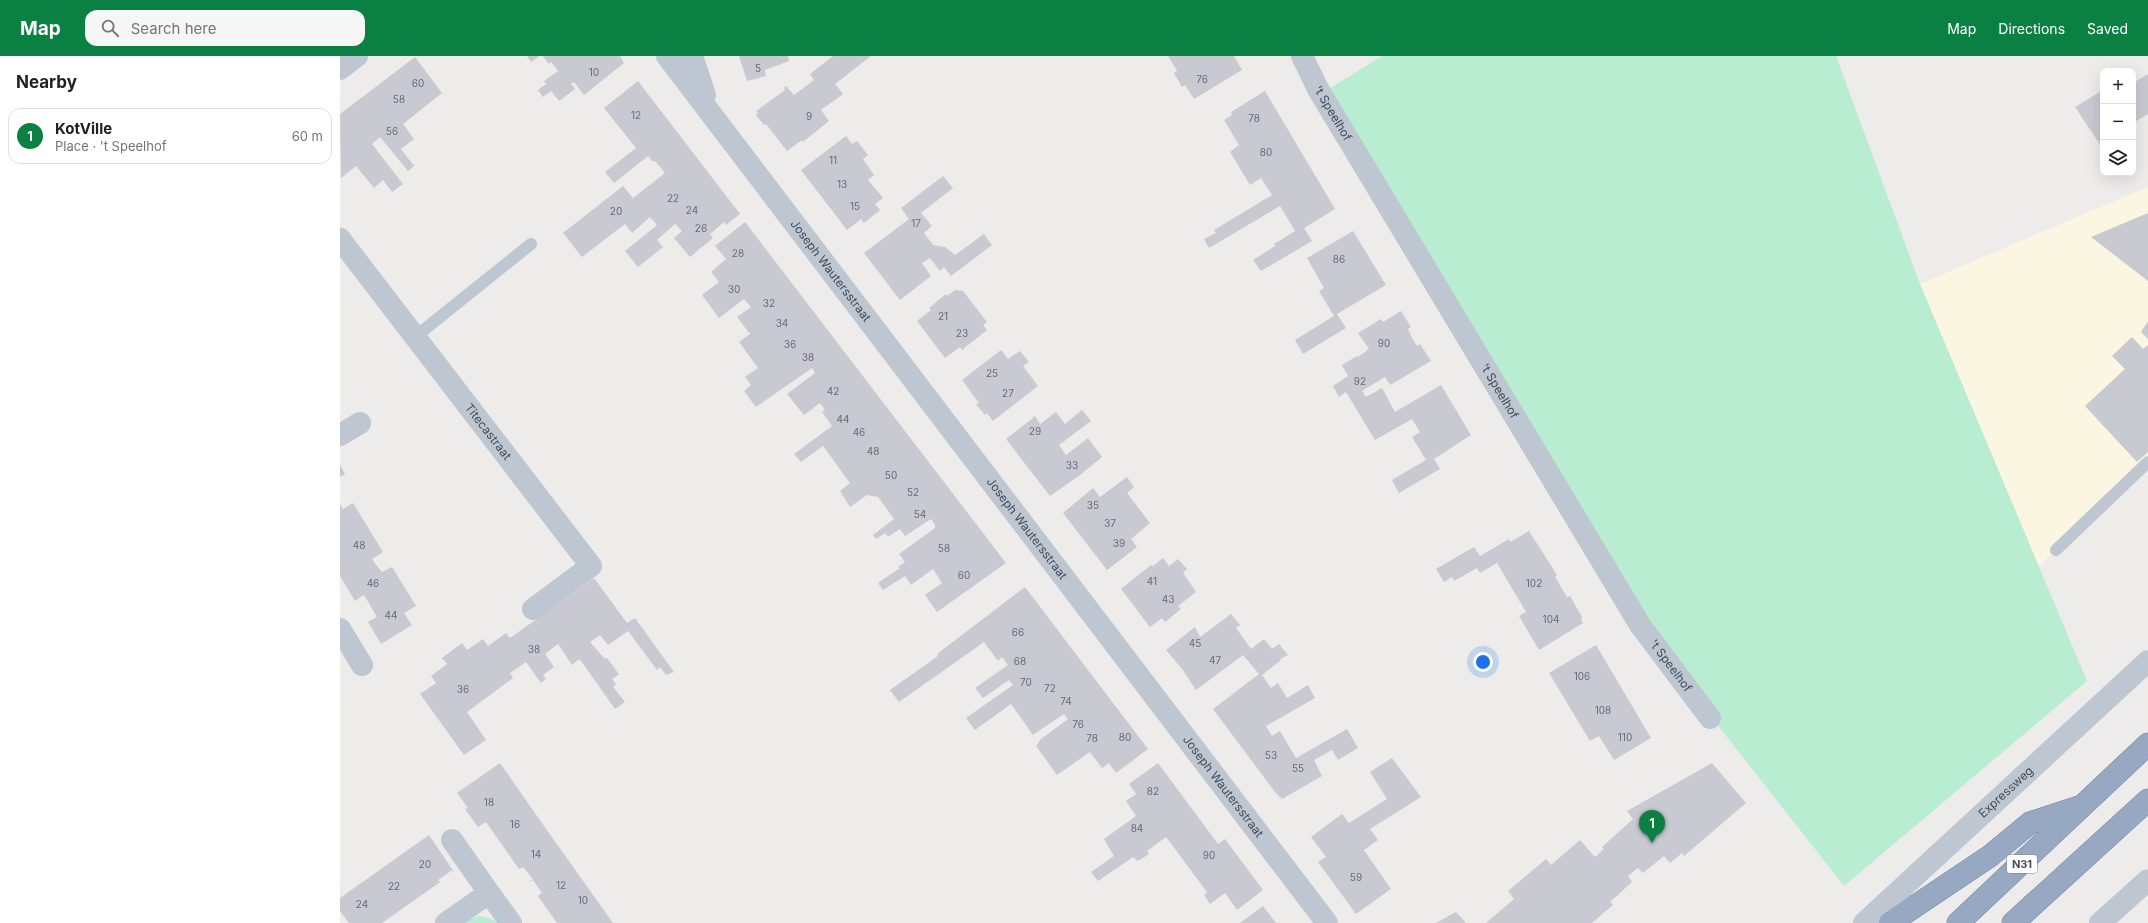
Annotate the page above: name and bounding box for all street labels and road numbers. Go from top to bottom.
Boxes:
street label: 't Speelhof [1311,83,1356,144]
street label: Joseph Wautersstraat [787,217,875,325]
street label: 't Speelhof [1478,360,1522,422]
street label: Titecastraat [462,400,515,463]
street label: Joseph Wautersstraat [984,474,1071,582]
street label: 't Speelhof [1647,636,1696,695]
street label: Joseph Wautersstraat [1180,732,1267,840]
street label: Expressweg [1975,763,2036,821]
road number: N31 [2007,855,2037,873]

